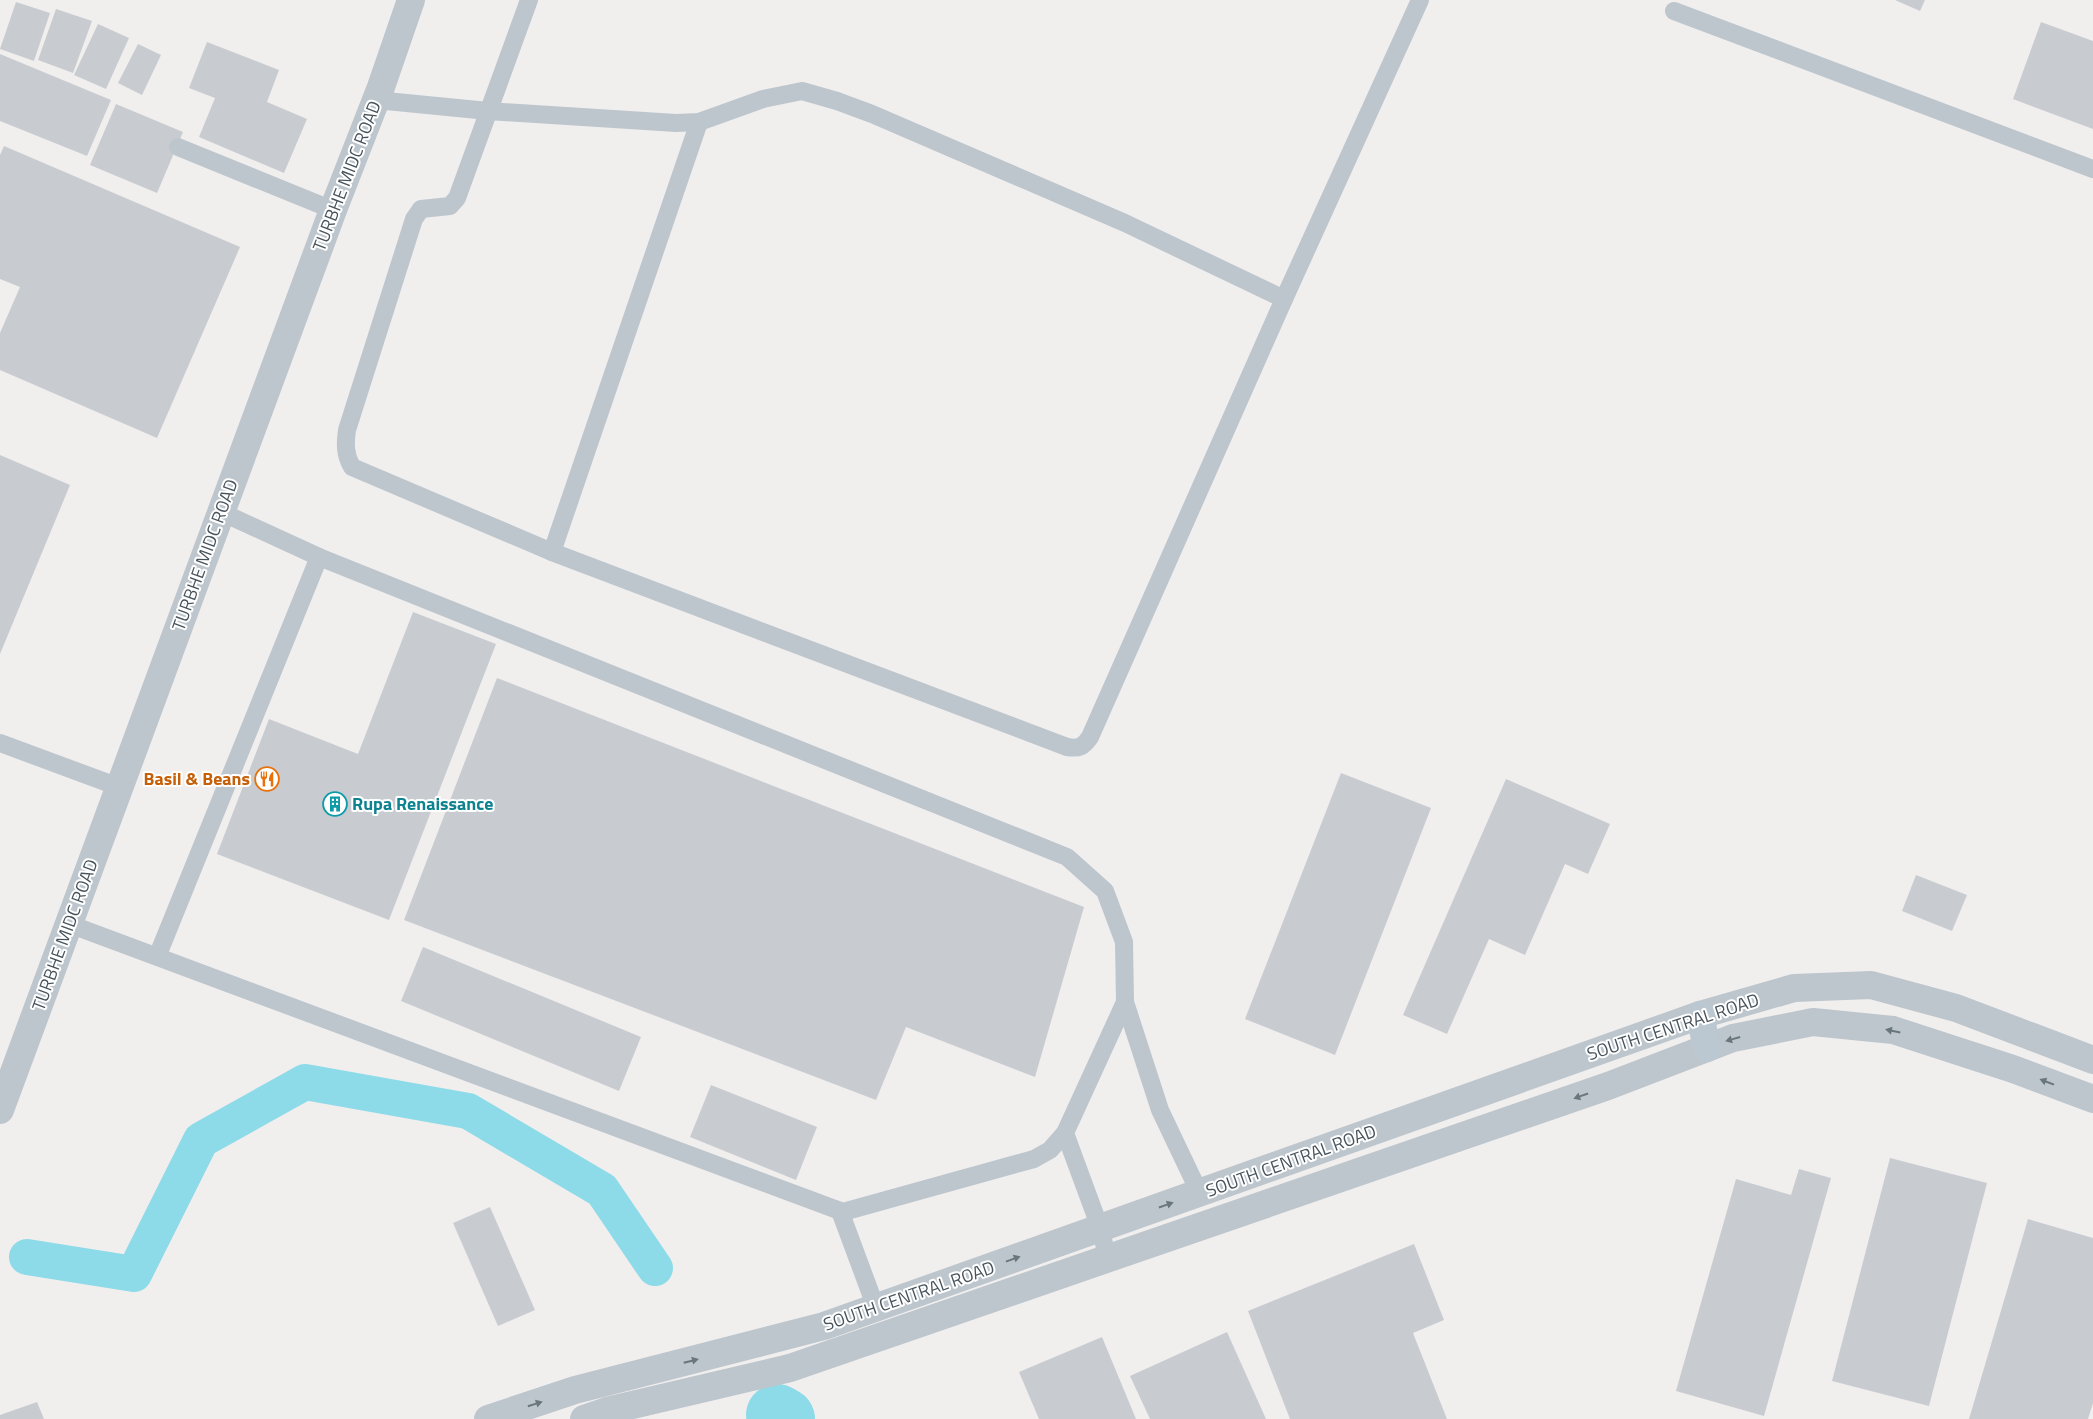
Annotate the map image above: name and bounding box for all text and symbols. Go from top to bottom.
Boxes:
street label: TURBHE MIDC ROAD [305,97,388,255]
street label: TURBHE MIDC ROAD [165,475,244,634]
place label: Basil & Beans [144,765,250,792]
restaurant icon: Basil & Beans [254,766,280,792]
place label: Rupa Renaissance [352,790,493,817]
building icon: Rupa Renaissance [322,791,348,817]
street label: TURBHE MIDC ROAD [25,855,104,1014]
street label: SOUTH CENTRAL ROAD [1583,986,1762,1067]
one-way arrow [1886,1027,1901,1035]
one-way arrow [1725,1035,1741,1043]
one-way arrow [2040,1077,2055,1085]
one-way arrow [1573,1093,1588,1100]
street label: SOUTH CENTRAL ROAD [1202,1117,1380,1204]
one-way arrow [1159,1201,1174,1209]
street label: SOUTH CENTRAL ROAD [820,1254,998,1338]
one-way arrow [1006,1255,1021,1263]
one-way arrow [684,1356,699,1364]
one-way arrow [527,1399,542,1407]

